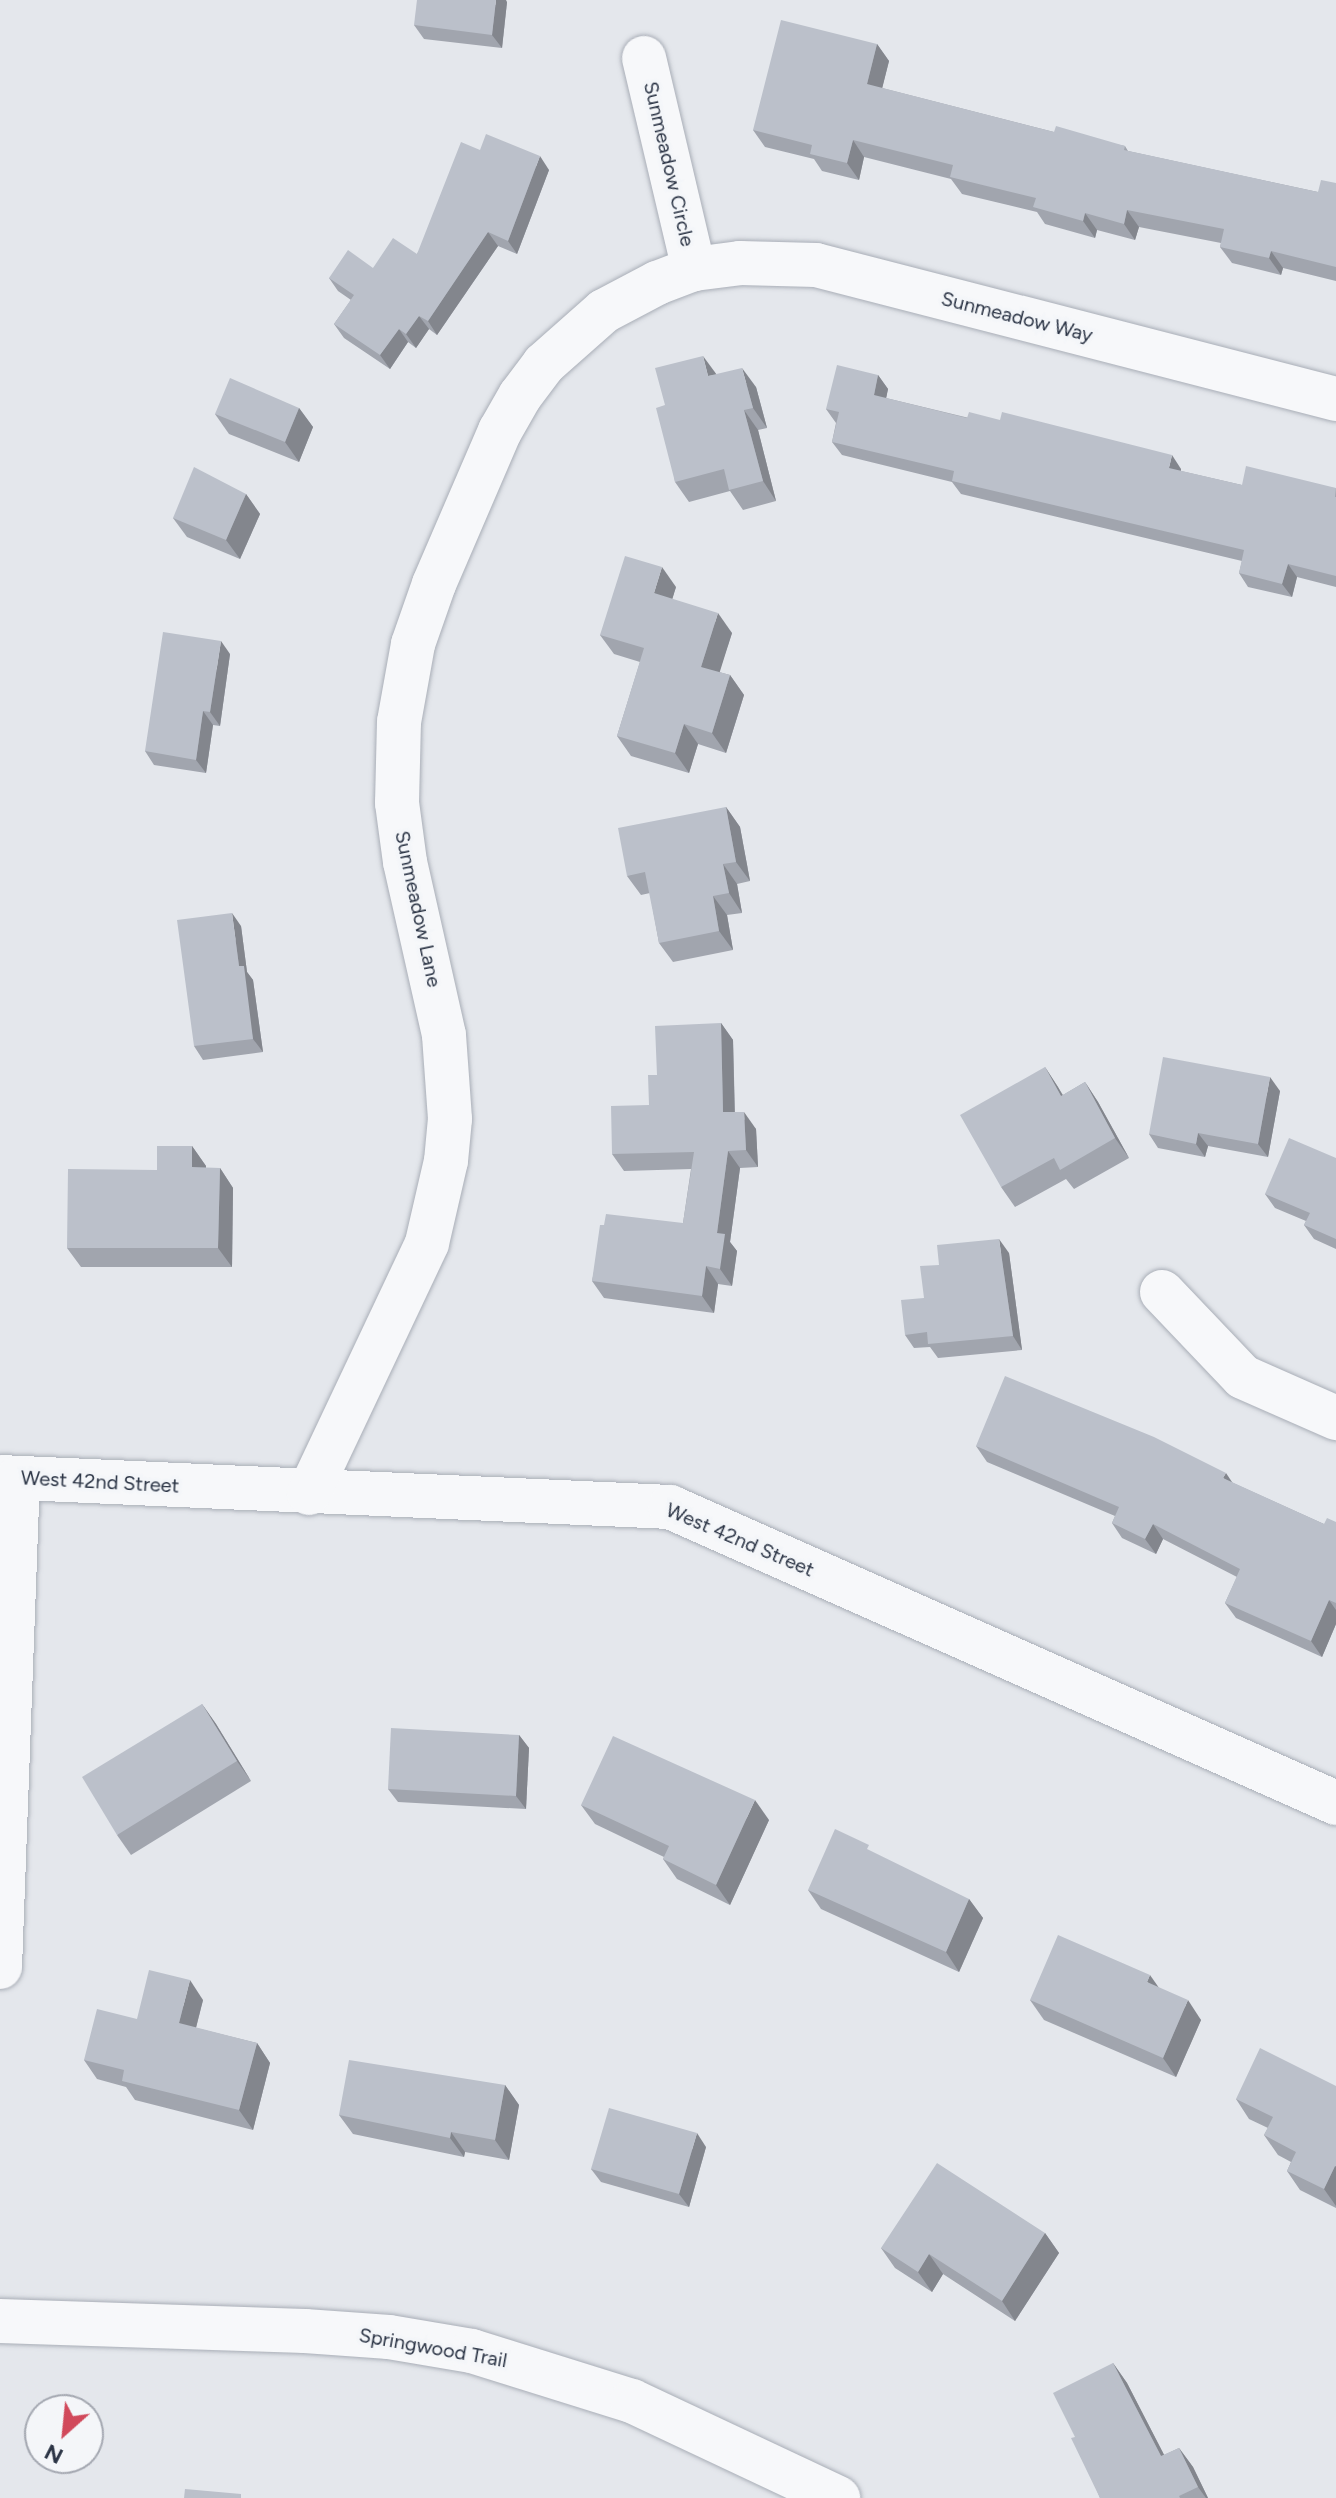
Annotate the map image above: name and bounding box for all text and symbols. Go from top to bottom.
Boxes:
street label: Sunmeadow Circle [638,79,700,249]
street label: Sunmeadow Way [939,287,1095,347]
street label: Sunmeadow Lane [390,829,446,989]
street label: West 42nd Street [20,1466,180,1498]
street label: West 42nd Street [662,1498,818,1582]
street label: Springwood Trail [357,2323,509,2373]
north arrow [24,2394,104,2474]
text: N [40,2438,68,2470]

